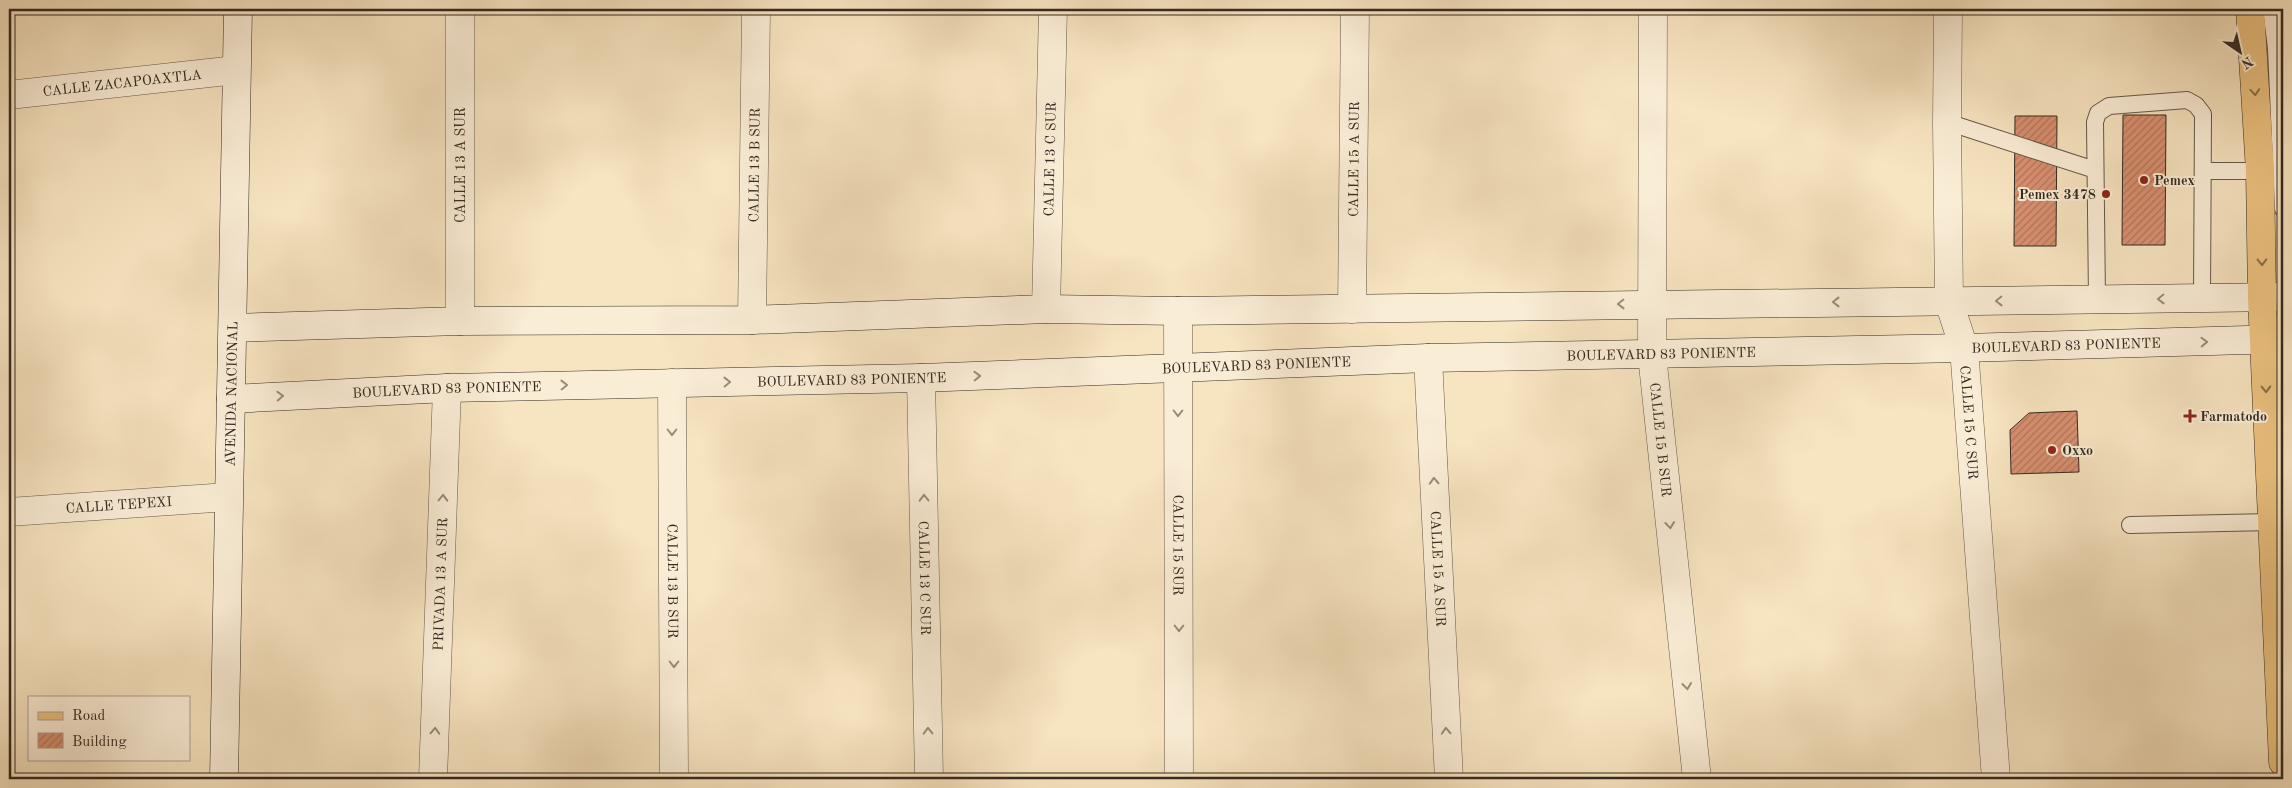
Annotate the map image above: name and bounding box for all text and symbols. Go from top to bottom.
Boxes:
north arrow [2214,28,2264,78]
text: N [2238,53,2255,71]
street label: CALLE ZACAPOAXTLA [42,68,203,99]
one-way arrow [2250,89,2261,97]
street label: CALLE 15 A SUR [1347,101,1362,217]
street label: CALLE 13 C SUR [1042,102,1059,216]
street label: CALLE 13 A SUR [454,107,468,223]
street label: CALLE 13 B SUR [747,108,763,223]
marker: Pemex [2138,174,2150,186]
place label: Pemex [2154,174,2195,188]
place label: Pemex 3478 [2019,188,2096,202]
marker: Pemex 3478 [2100,188,2112,200]
one-way arrow [2257,259,2267,267]
one-way arrow [2157,293,2165,304]
one-way arrow [1994,296,2002,306]
one-way arrow [1832,297,1840,308]
one-way arrow [1617,299,1625,310]
street label: AVENIDA NACIONAL [224,321,240,467]
street label: BOULEVARD 83 PONIENTE [1971,336,2161,356]
one-way arrow [2200,336,2208,347]
street label: BOULEVARD 83 PONIENTE [1566,346,1756,363]
street label: BOULEVARD 83 PONIENTE [1161,355,1351,376]
street label: CALLE 15 C SUR [1957,365,1980,480]
one-way arrow [973,370,981,381]
street label: BOULEVARD 83 PONIENTE [757,371,947,389]
one-way arrow [724,377,731,387]
street label: BOULEVARD 83 PONIENTE [352,380,542,401]
one-way arrow [561,380,569,391]
street label: CALLE 15 B SUR [1647,382,1673,497]
one-way arrow [2261,385,2272,393]
one-way arrow [276,391,284,402]
one-way arrow [1173,409,1183,417]
marker: Farmatodo [2184,410,2196,422]
place label: Farmatodo [2200,410,2267,424]
one-way arrow [667,428,677,436]
marker: Oxxo [2046,444,2058,456]
place label: Oxxo [2062,444,2093,458]
one-way arrow [1429,477,1440,485]
one-way arrow [438,494,449,502]
one-way arrow [918,494,929,502]
street label: CALLE 15 SUR [1170,494,1185,596]
street label: CALLE TEPEXI [65,495,172,516]
street label: CALLE 15 A SUR [1428,511,1447,627]
street label: PRIVADA 13 A SUR [432,517,450,651]
street label: CALLE 13 C SUR [916,521,932,635]
one-way arrow [1664,521,1675,529]
street label: CALLE 13 B SUR [665,524,679,638]
one-way arrow [1174,624,1184,632]
one-way arrow [668,660,679,668]
one-way arrow [1681,683,1692,691]
legend [28,696,190,760]
text: Road [72,709,106,724]
one-way arrow [429,726,440,734]
one-way arrow [923,726,934,734]
one-way arrow [1441,726,1452,734]
text: Building [72,735,127,750]

